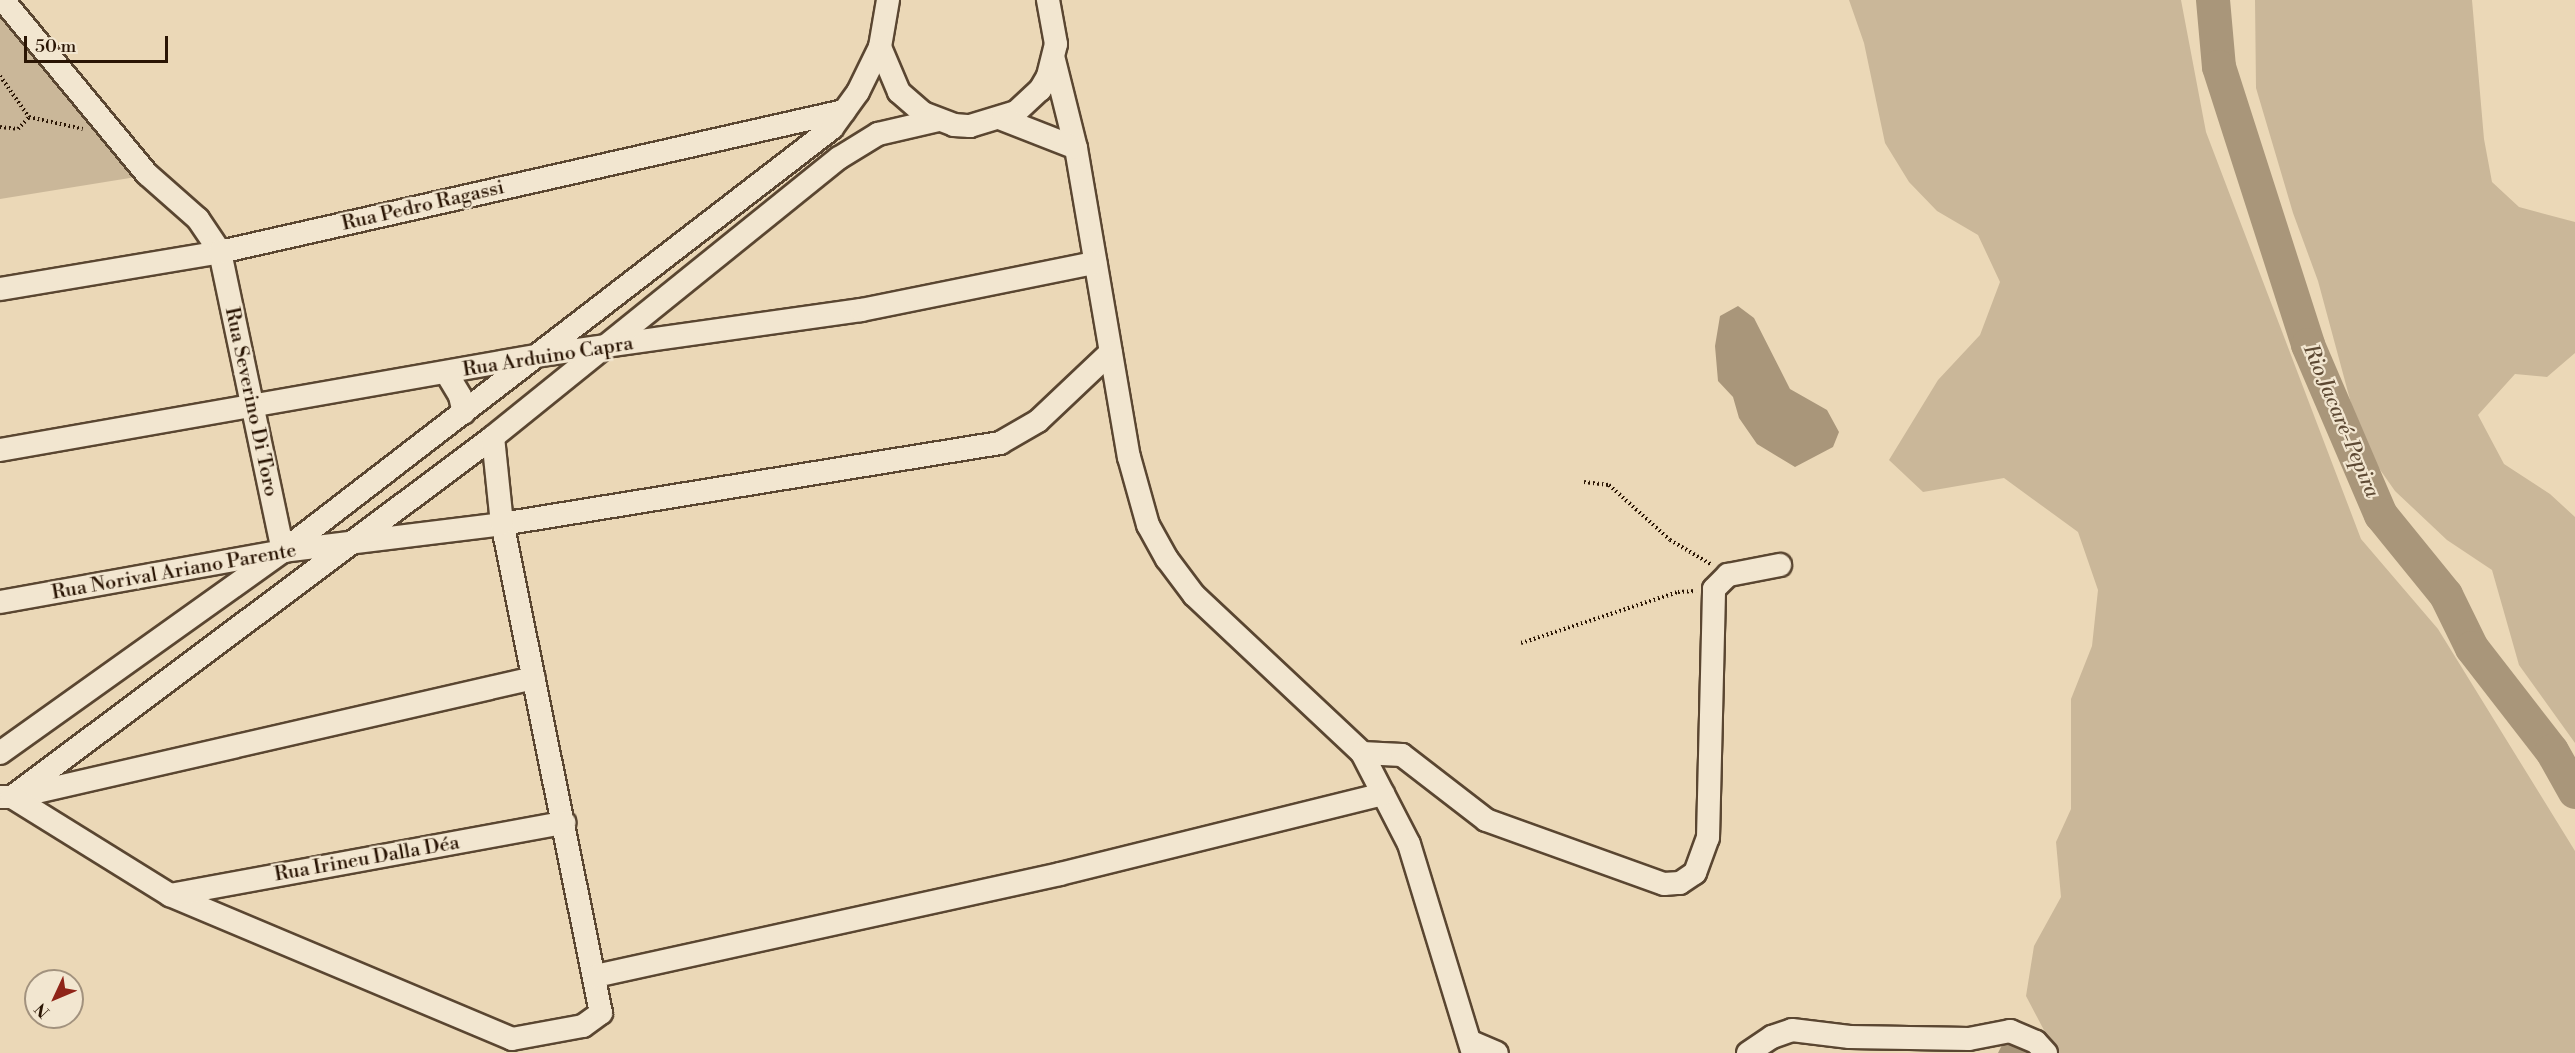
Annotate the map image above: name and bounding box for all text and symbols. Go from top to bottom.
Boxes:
scale bar [27,24,171,62]
text: 50 m [35,35,76,58]
street label: Rua Pedro Ragassi [339,176,507,236]
street label: Rua Severino Di Toro [219,305,283,499]
street label: Rua Arduino Capra [461,332,635,382]
water label: Rio Jacaré-Pepira [2297,341,2385,501]
street label: Rua Norival Ariano Parente [50,539,298,605]
street label: Rua Irineu Dalla Déa [272,831,462,887]
north arrow [24,969,84,1029]
text: N [31,999,54,1022]

